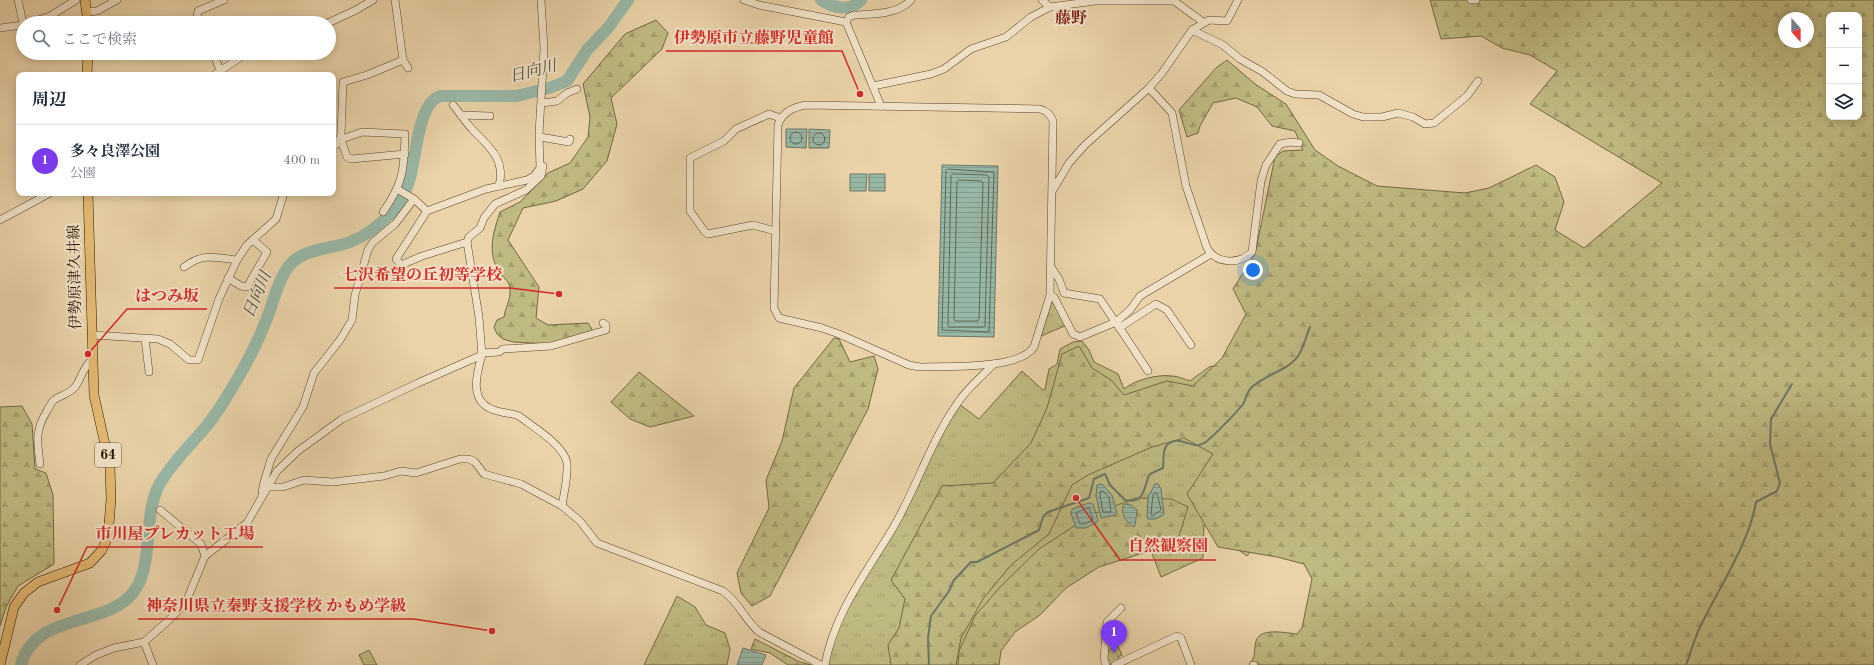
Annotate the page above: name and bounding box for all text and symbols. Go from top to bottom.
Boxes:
district label: 藤野 [1055,9,1087,27]
north arrow [1778,12,1814,48]
map controls [1826,12,1862,120]
button: + [1826,12,1862,48]
search box [16,16,336,60]
callout: 伊勢原市立藤野児童館 [666,23,842,51]
icon: search [30,27,52,49]
text: 伊勢原市立藤野児童館 [674,29,834,47]
text: ここで検索 [62,33,137,48]
button: − [1826,48,1862,84]
water label: 日向川 [507,56,560,86]
button: layers [1826,84,1862,120]
text: 周辺 [32,92,66,109]
text: 多々良澤公園 [70,145,160,160]
text: 1 [41,154,49,167]
text: 400 m [283,154,320,167]
text: 公園 [70,167,96,180]
street label: 伊勢原津久井線 [66,224,84,330]
callout: 七沢希望の丘初等学校 [334,260,510,288]
your location [1243,260,1263,280]
text: 七沢希望の丘初等学校 [342,266,503,284]
water label: 日向川 [239,267,276,320]
callout: はつみ坂 [127,281,207,309]
text: はつみ坂 [135,287,199,305]
road number: 64 [95,443,121,467]
callout: 市川屋プレカット工場 [87,519,263,547]
text: 市川屋プレカット工場 [95,525,255,543]
callout: 自然観察園 [1120,532,1216,560]
text: 自然観察園 [1128,537,1208,555]
callout: 神奈川県立秦野支援学校 かもめ学級 [138,591,414,619]
text: 神奈川県立秦野支援学校 かもめ学級 [146,597,406,615]
pin: 1 [1101,620,1127,653]

